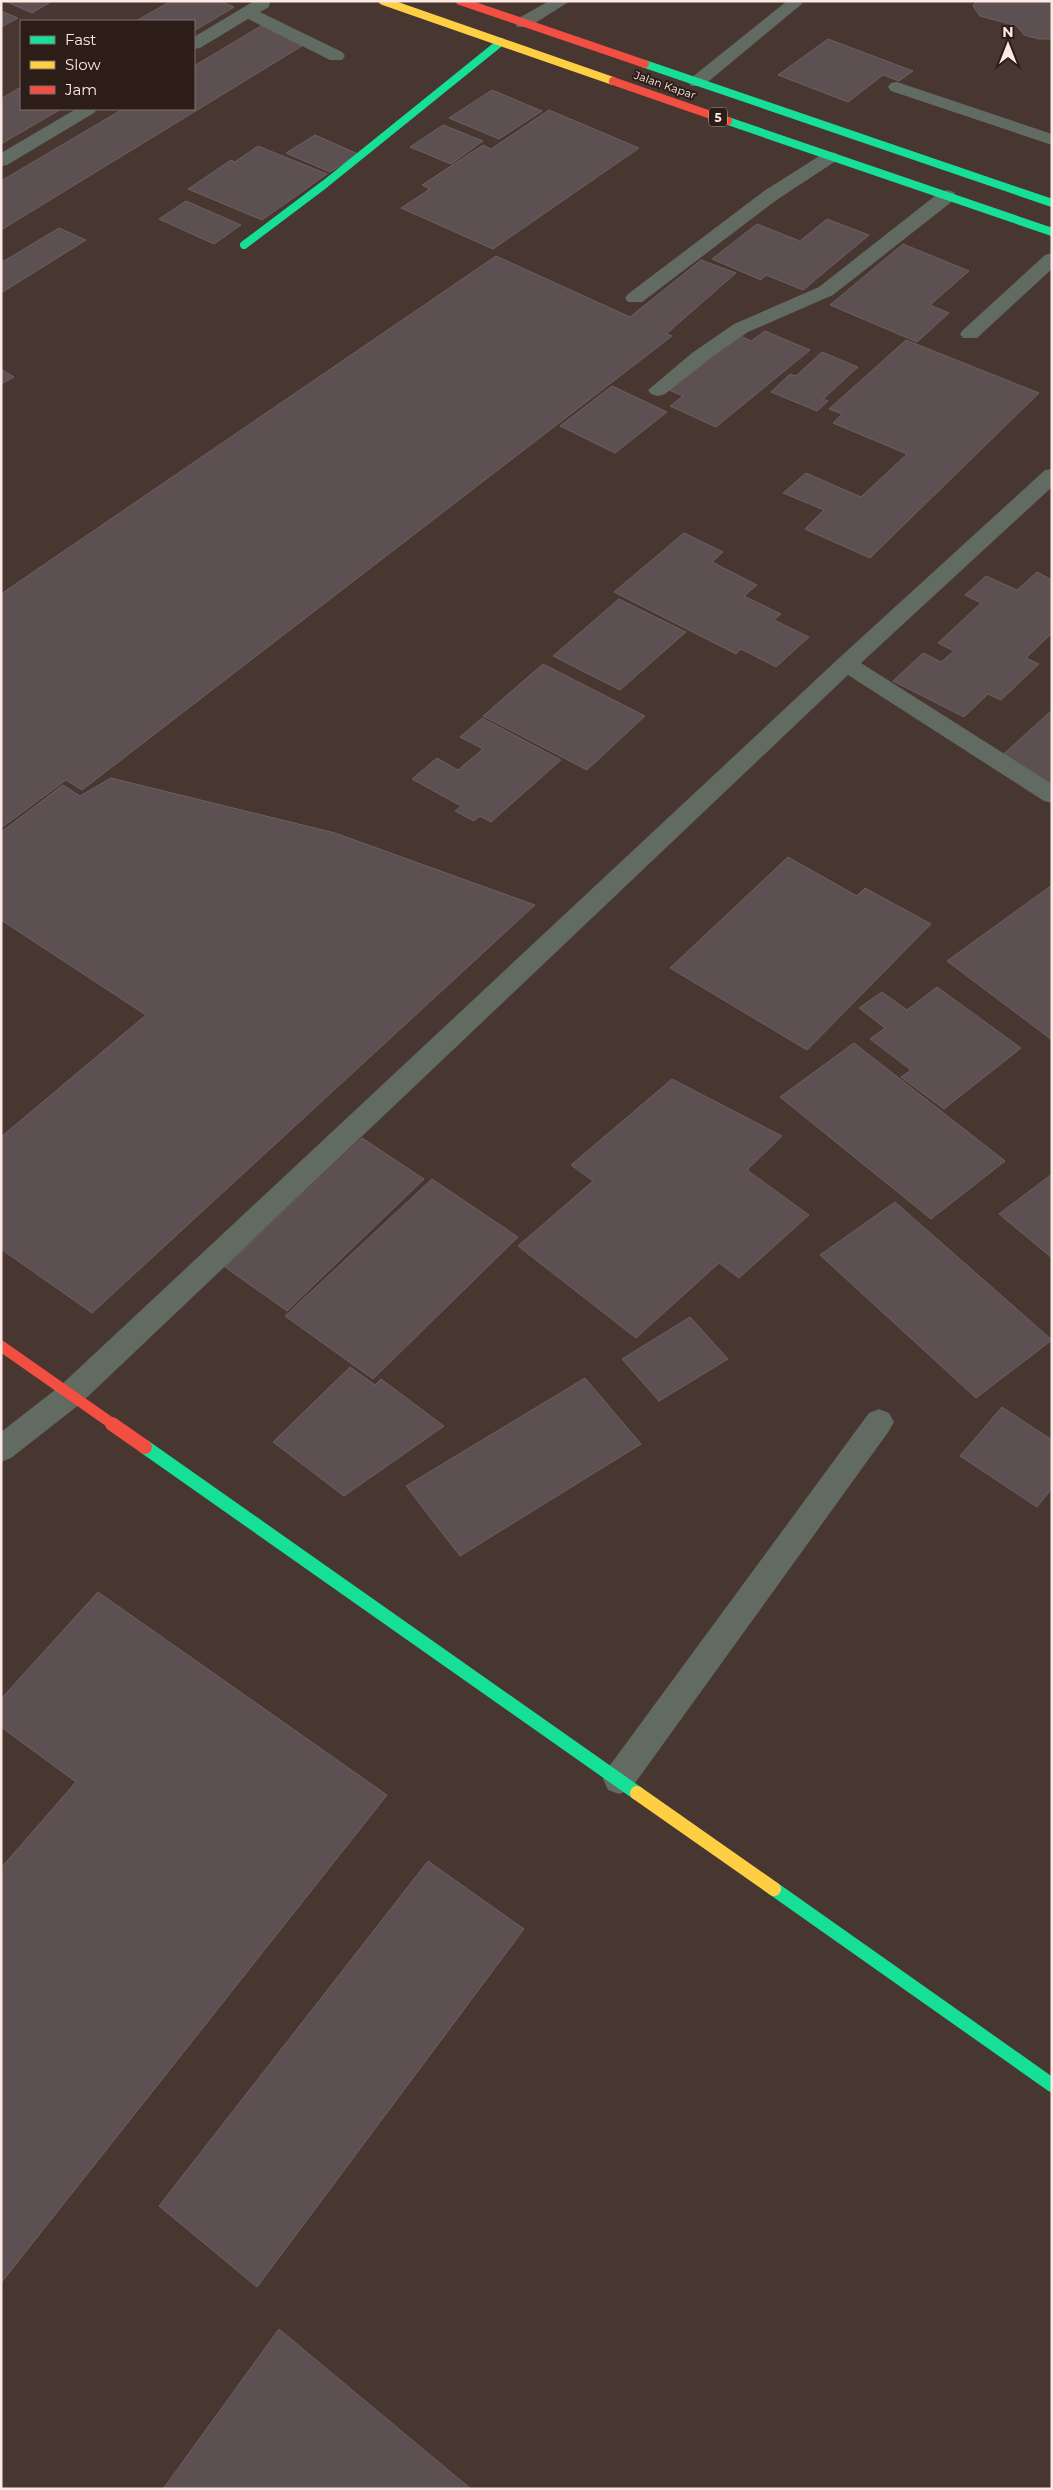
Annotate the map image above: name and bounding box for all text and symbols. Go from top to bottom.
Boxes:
legend [20,20,195,110]
north arrow [983,20,1033,70]
text: N [1002,23,1014,41]
text: Fast [65,30,96,49]
text: Slow [65,55,101,74]
street label: Jalan Kapar [631,68,698,102]
text: Jam [64,80,97,99]
road number: 5 [709,108,727,126]

